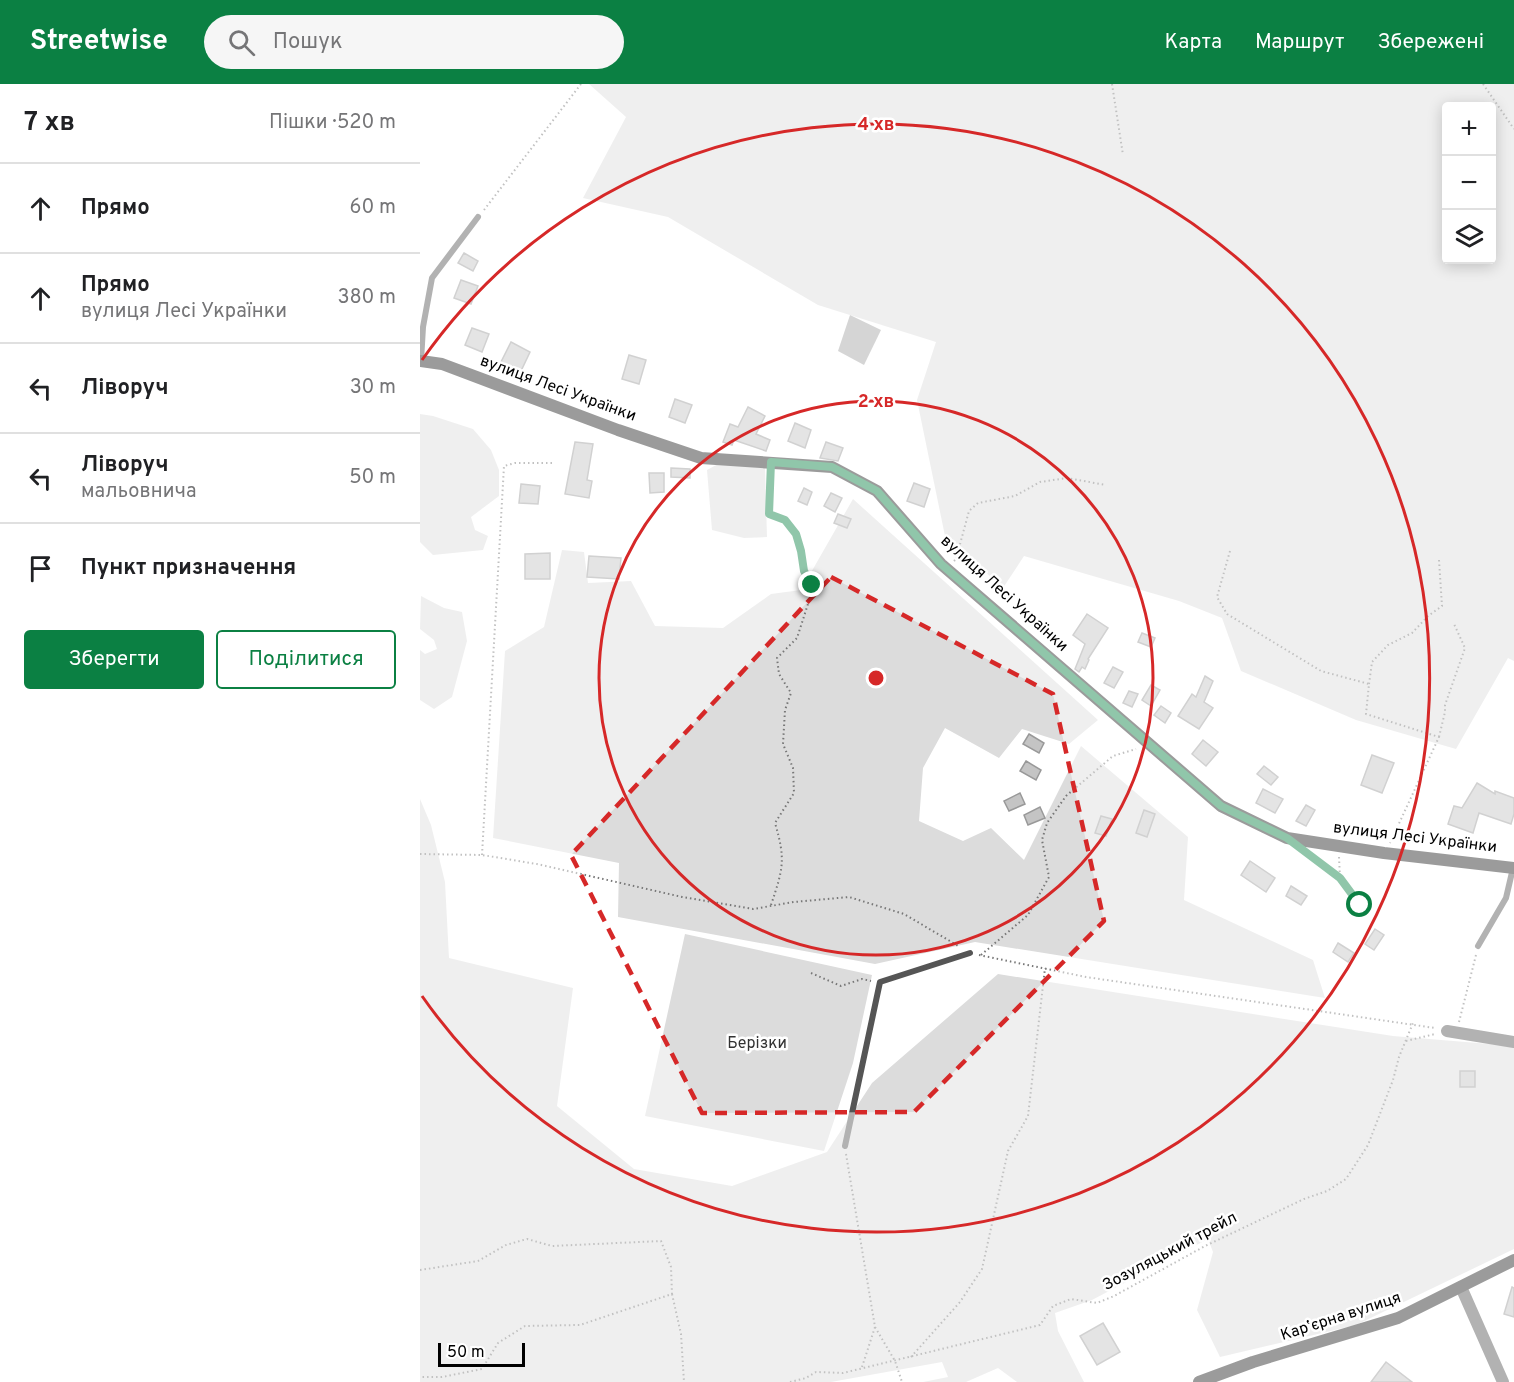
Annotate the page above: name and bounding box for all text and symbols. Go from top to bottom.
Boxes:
search box [204,15,624,69]
text: Streetwise [30,24,168,60]
icon: search [225,26,258,59]
text: Пошук [273,29,343,56]
text: Карта [1165,29,1222,56]
text: Маршрут [1255,29,1344,56]
text: Збережені [1377,29,1484,56]
map controls [1442,102,1496,264]
button: + [1442,102,1496,156]
text: 7 хв [24,107,75,140]
text: Пішки · 520 m [269,110,396,136]
text: 4 хв [857,114,895,137]
button: − [1442,156,1496,210]
icon: ahead [24,192,57,225]
text: Прямо [81,195,150,222]
text: 60 m [350,195,396,221]
button: layers [1442,210,1496,264]
text: Прямо [81,272,150,299]
icon: ahead [24,282,57,315]
text: 380 m [337,285,396,311]
text: вулиця Лесі Українки [81,299,287,325]
street label: вулиця Лесі Українки [477,351,639,427]
icon: left [24,372,57,405]
text: Ліворуч [81,375,169,402]
text: 30 m [350,375,396,401]
text: 2 хв [858,391,894,414]
text: Ліворуч [81,452,169,479]
icon: left [24,462,57,495]
text: 50 m [349,465,396,491]
text: мальовнича [81,479,197,505]
street label: вулиця Лесі Українки [936,531,1072,657]
icon: arrive [24,552,57,585]
text: Пункт призначення [81,555,296,582]
route end [798,571,824,597]
button: Зберегти [24,630,204,689]
button: Поділитися [216,630,396,689]
centre of rings [866,668,886,688]
street label: вулиця Лесі Українки [1332,818,1498,858]
route start [1346,891,1372,917]
park label: Берізки [727,1034,787,1054]
street label: Зозуляцький трейл [1099,1208,1241,1296]
street label: Карʼєрна вулиця [1278,1288,1404,1346]
scale bar [438,1340,525,1368]
text: 50 m [447,1343,485,1363]

